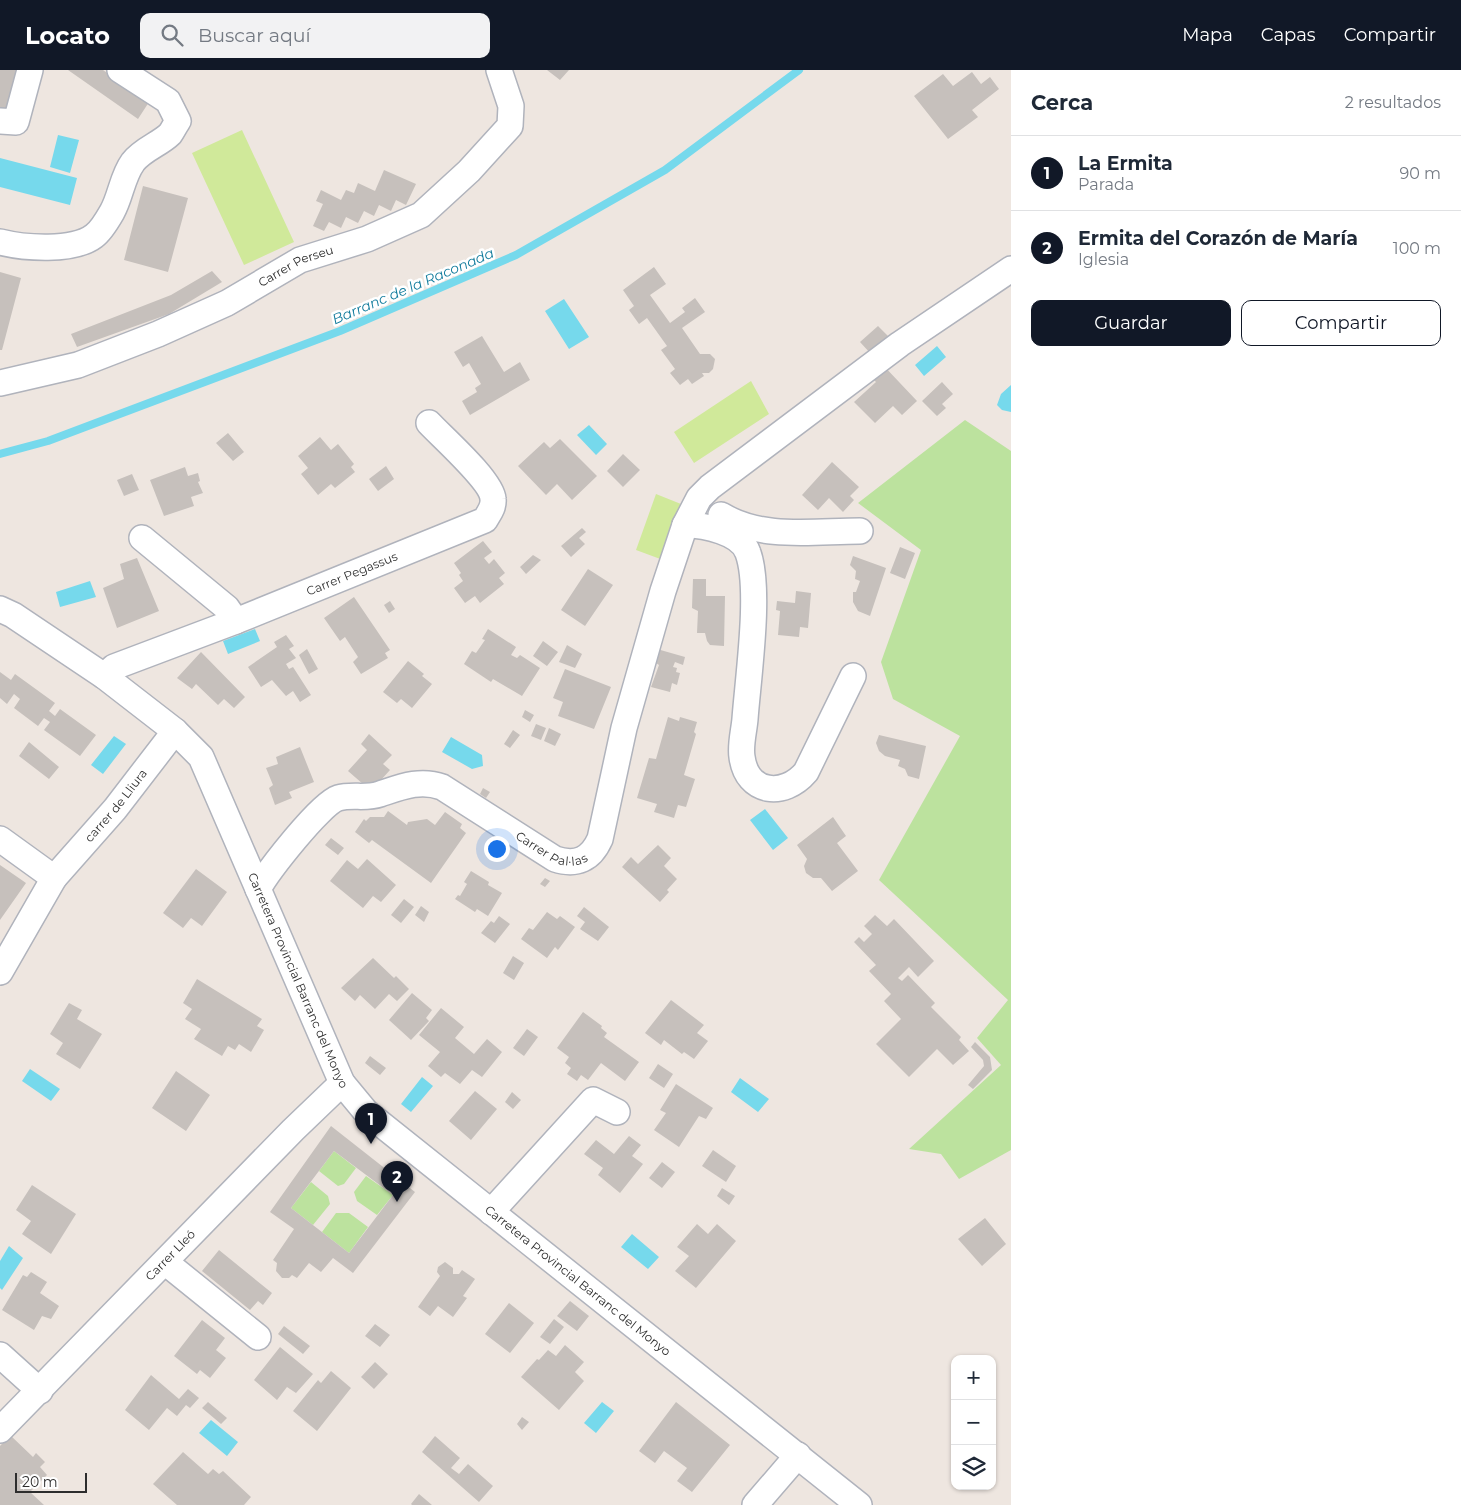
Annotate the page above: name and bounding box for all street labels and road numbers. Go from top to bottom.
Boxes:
street label: Carrer Perseu [255,242,335,290]
street label: Carrer Pegassus [304,548,400,599]
street label: carrer de Lliura [81,766,150,845]
street label: Carrer Pal·las [513,828,590,869]
street label: Carretera Provincial Barranc del Monyo [245,870,351,1091]
street label: Carretera Provincial Barranc del Monyo [482,1202,674,1359]
street label: Carrer Lleó [142,1227,198,1284]

